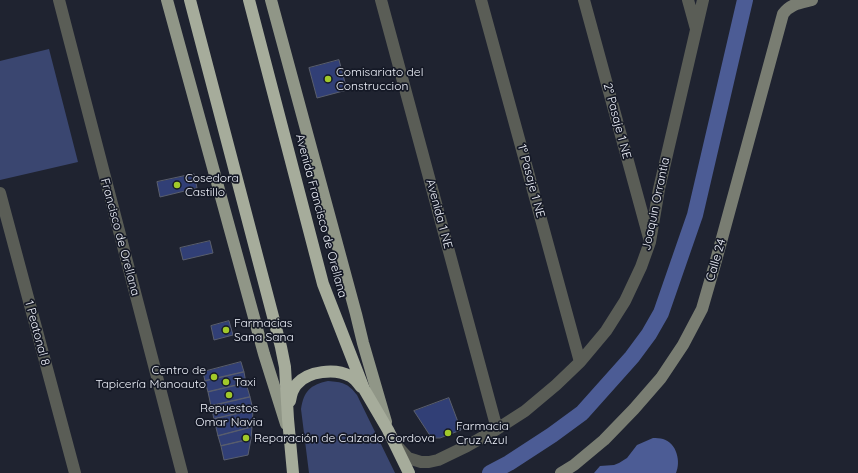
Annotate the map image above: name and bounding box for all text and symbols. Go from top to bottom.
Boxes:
place label: Comisariato del Construccion [336,65,423,93]
marker: Comisariato del Construccion [323,74,333,84]
street label: 2° Pasaje 1 NE [600,82,634,160]
street label: Avenida Francisco de Orellana [292,133,350,299]
street label: 1° Pasaje 1 NE [514,143,548,219]
street label: Joaquin Orrantia [639,156,673,252]
place label: Cosedora Castillo [185,171,239,199]
street label: Francisco de Orellana [97,177,143,297]
street label: Avenida 1 NE [423,178,455,250]
marker: Cosedora Castillo [172,180,182,190]
street label: Calle 24 [703,237,729,283]
street label: 1 Peatonal 8 [21,299,53,367]
place label: Farmacias Sana Sana [234,316,294,344]
marker: Farmacias Sana Sana [221,325,231,335]
place label: Centro de Tapicería Manoauto [95,363,206,391]
marker: Centro de Tapicería Manoauto [209,372,219,382]
place label: Taxi [234,375,256,389]
marker: Taxi [221,377,231,387]
marker: Repuestos Omar Navia [224,390,234,400]
place label: Repuestos Omar Navia [195,401,263,429]
place label: Farmacia Cruz Azul [456,419,509,447]
marker: Farmacia Cruz Azul [443,428,453,438]
place label: Reparación de Calzado Cordova [254,431,435,445]
marker: Reparación de Calzado Cordova [241,433,251,443]

